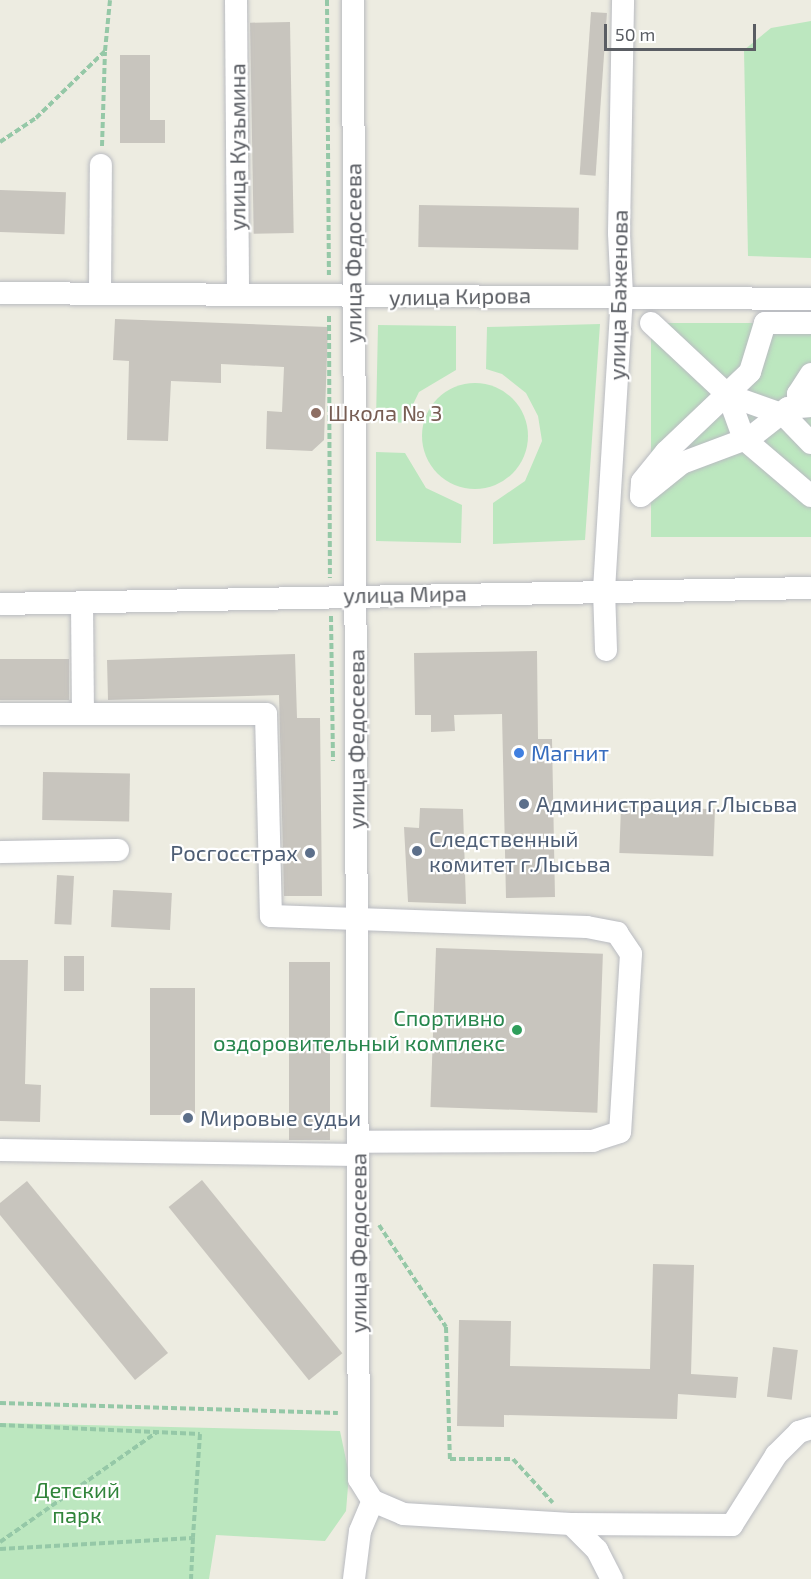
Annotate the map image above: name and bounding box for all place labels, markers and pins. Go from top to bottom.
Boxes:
place label: Школа № 3 [328,400,443,426]
marker: Школа № 3 [309,406,323,420]
place label: Магнит [531,740,609,766]
marker: Магнит [512,746,526,760]
place label: Администрация г.Лысьва [536,791,797,817]
marker: Администрация г.Лысьва [517,797,531,811]
place label: Следственный комитет г.Лысьва [429,825,611,876]
place label: Росгосстрах [170,840,298,866]
marker: Следственный комитет г.Лысьва [410,844,424,858]
marker: Росгосстрах [303,846,317,860]
place label: Спортивно оздоровительный комплекс [213,1004,505,1056]
marker: Спортивно оздоровительный комплекс [510,1023,524,1037]
place label: Мировые судьи [200,1105,361,1131]
marker: Мировые судьи [181,1111,195,1125]

